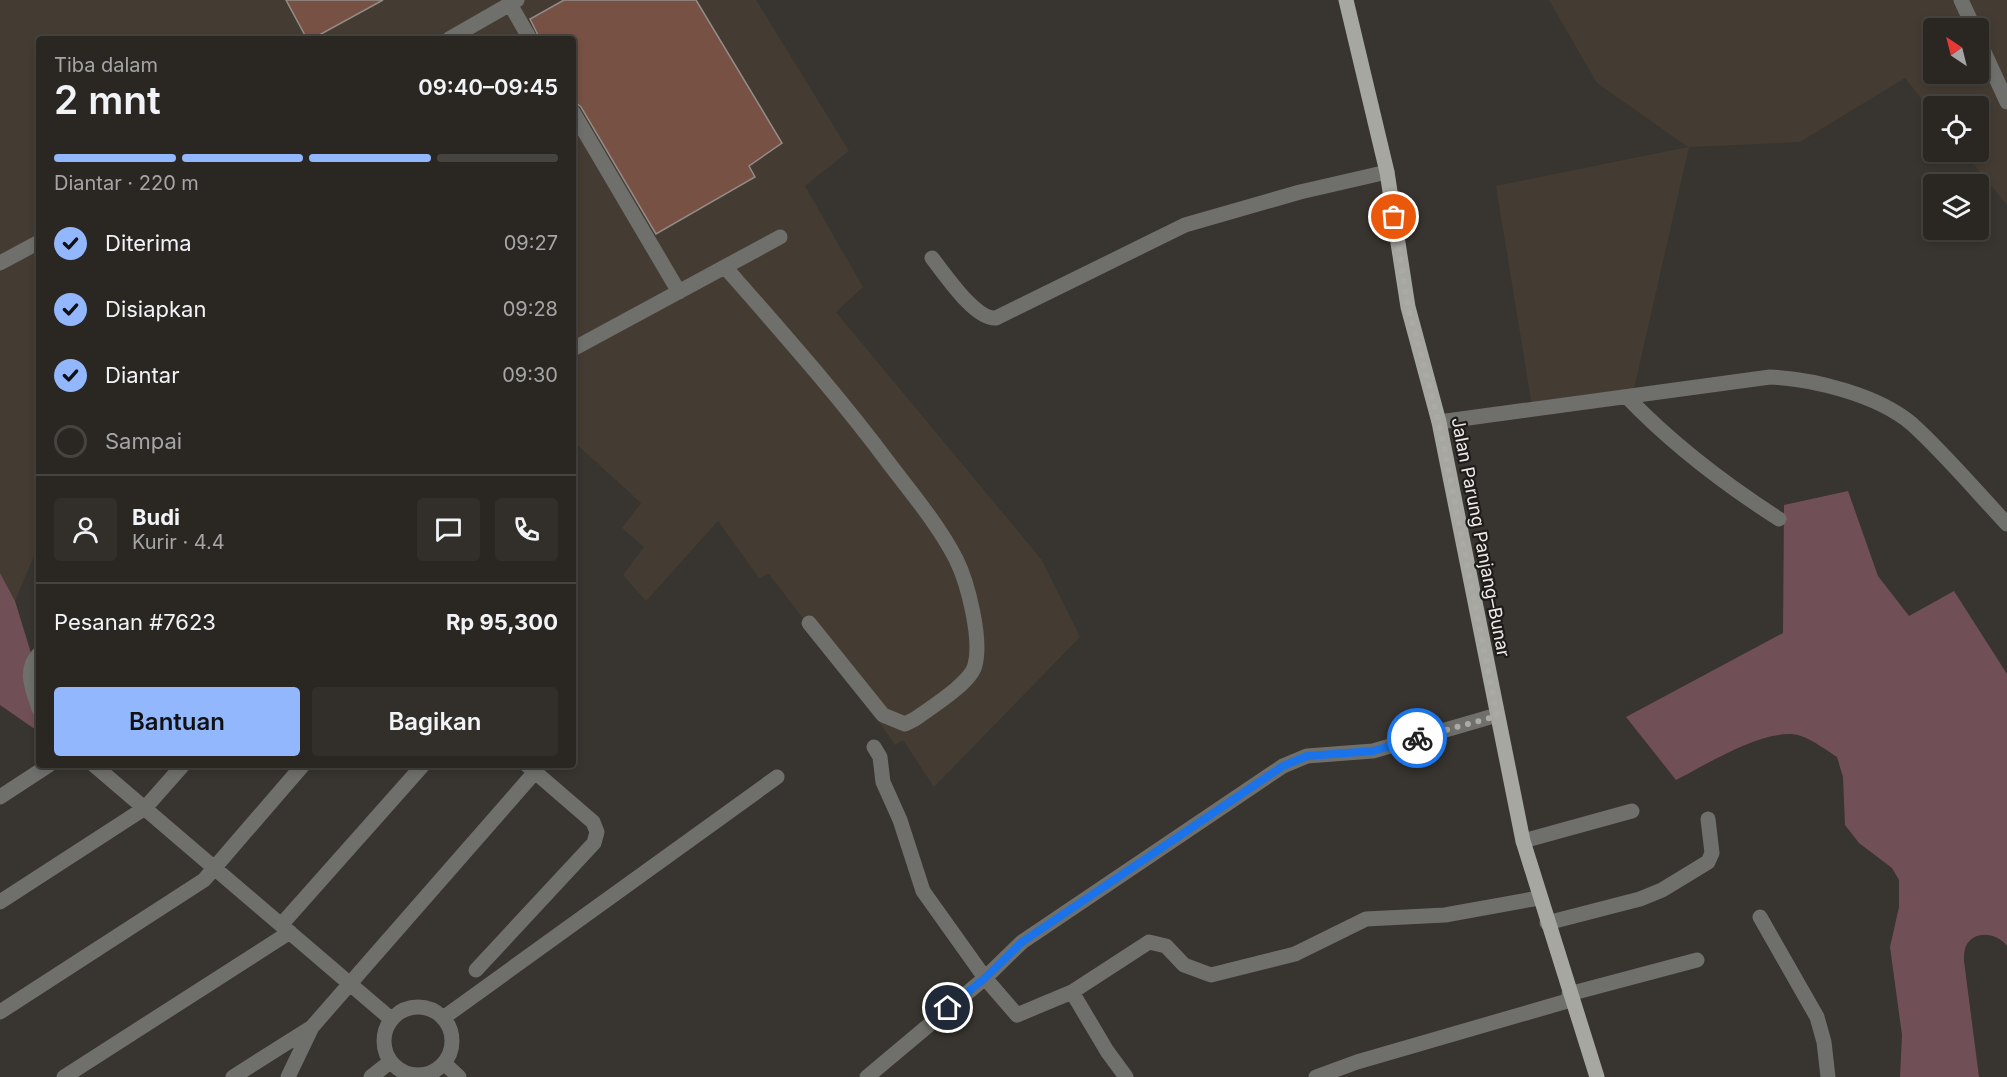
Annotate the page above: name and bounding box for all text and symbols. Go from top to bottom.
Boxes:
north arrow [1923,18,1989,84]
map controls [1923,18,1989,240]
text: Tiba dalam [54,53,158,77]
text: 09:40–09:45 [418,74,558,100]
text: 2 mnt [54,76,161,123]
button: locate [1923,96,1989,162]
text: Diantar · 220 m [54,171,199,195]
button: layers [1923,174,1989,240]
pin [1368,191,1419,242]
icon: bag [1377,200,1410,233]
icon: check [54,227,87,260]
text: Diterima [105,230,192,256]
text: 09:27 [504,231,558,255]
icon: check [54,293,87,326]
text: Disiapkan [105,296,206,322]
text: 09:28 [503,297,558,321]
icon: check [54,359,87,392]
text: Diantar [105,362,180,388]
text: 09:30 [502,363,558,387]
street label: Jalan Parung Panjang–Bunar [1447,415,1515,659]
text: Sampai [105,428,182,454]
button: person [54,498,117,561]
button: chat [417,498,480,561]
button: phone [495,498,558,561]
text: Budi [132,504,180,530]
text: Kurir · 4.4 [132,530,225,554]
text: Pesanan #7623 [54,609,216,635]
text: Rp 95,300 [446,609,558,635]
button: Bantuan [54,687,300,756]
button: Bagikan [312,687,558,756]
courier [1387,708,1447,768]
icon: bike [1401,722,1434,755]
pin [922,982,973,1033]
icon: home [931,991,964,1024]

